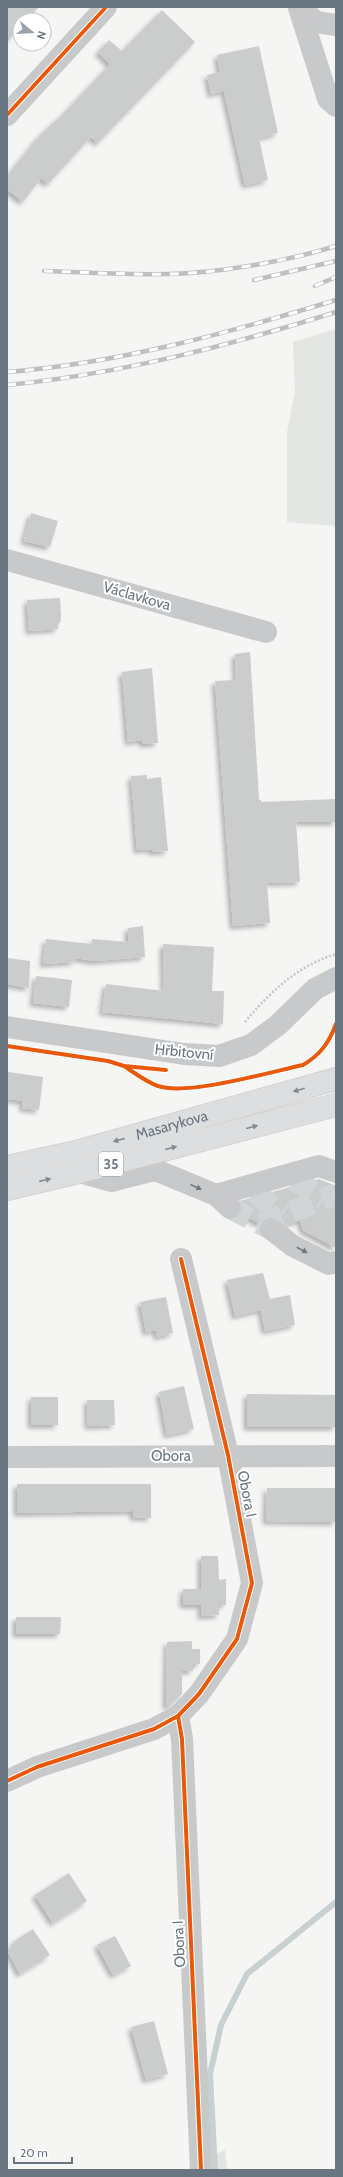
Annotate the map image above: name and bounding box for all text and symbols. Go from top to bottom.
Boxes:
north arrow [12,12,52,52]
text: N [34,29,49,41]
street label: Václavkova [101,578,174,614]
street label: Hřbitovní [154,1040,214,1064]
one-way arrow [292,1087,304,1093]
street label: Masarykova [134,1106,211,1144]
one-way arrow [246,1124,258,1130]
one-way arrow [113,1137,125,1143]
one-way arrow [165,1145,177,1151]
road number: 35 [99,1152,123,1176]
one-way arrow [39,1177,51,1183]
one-way arrow [191,1184,203,1190]
one-way arrow [296,1247,308,1253]
street label: Obora [151,1447,192,1465]
street label: Obora I [234,1469,260,1519]
street label: Obora I [169,1920,189,1968]
scale bar [14,2139,72,2165]
text: 20 m [20,2145,48,2160]

